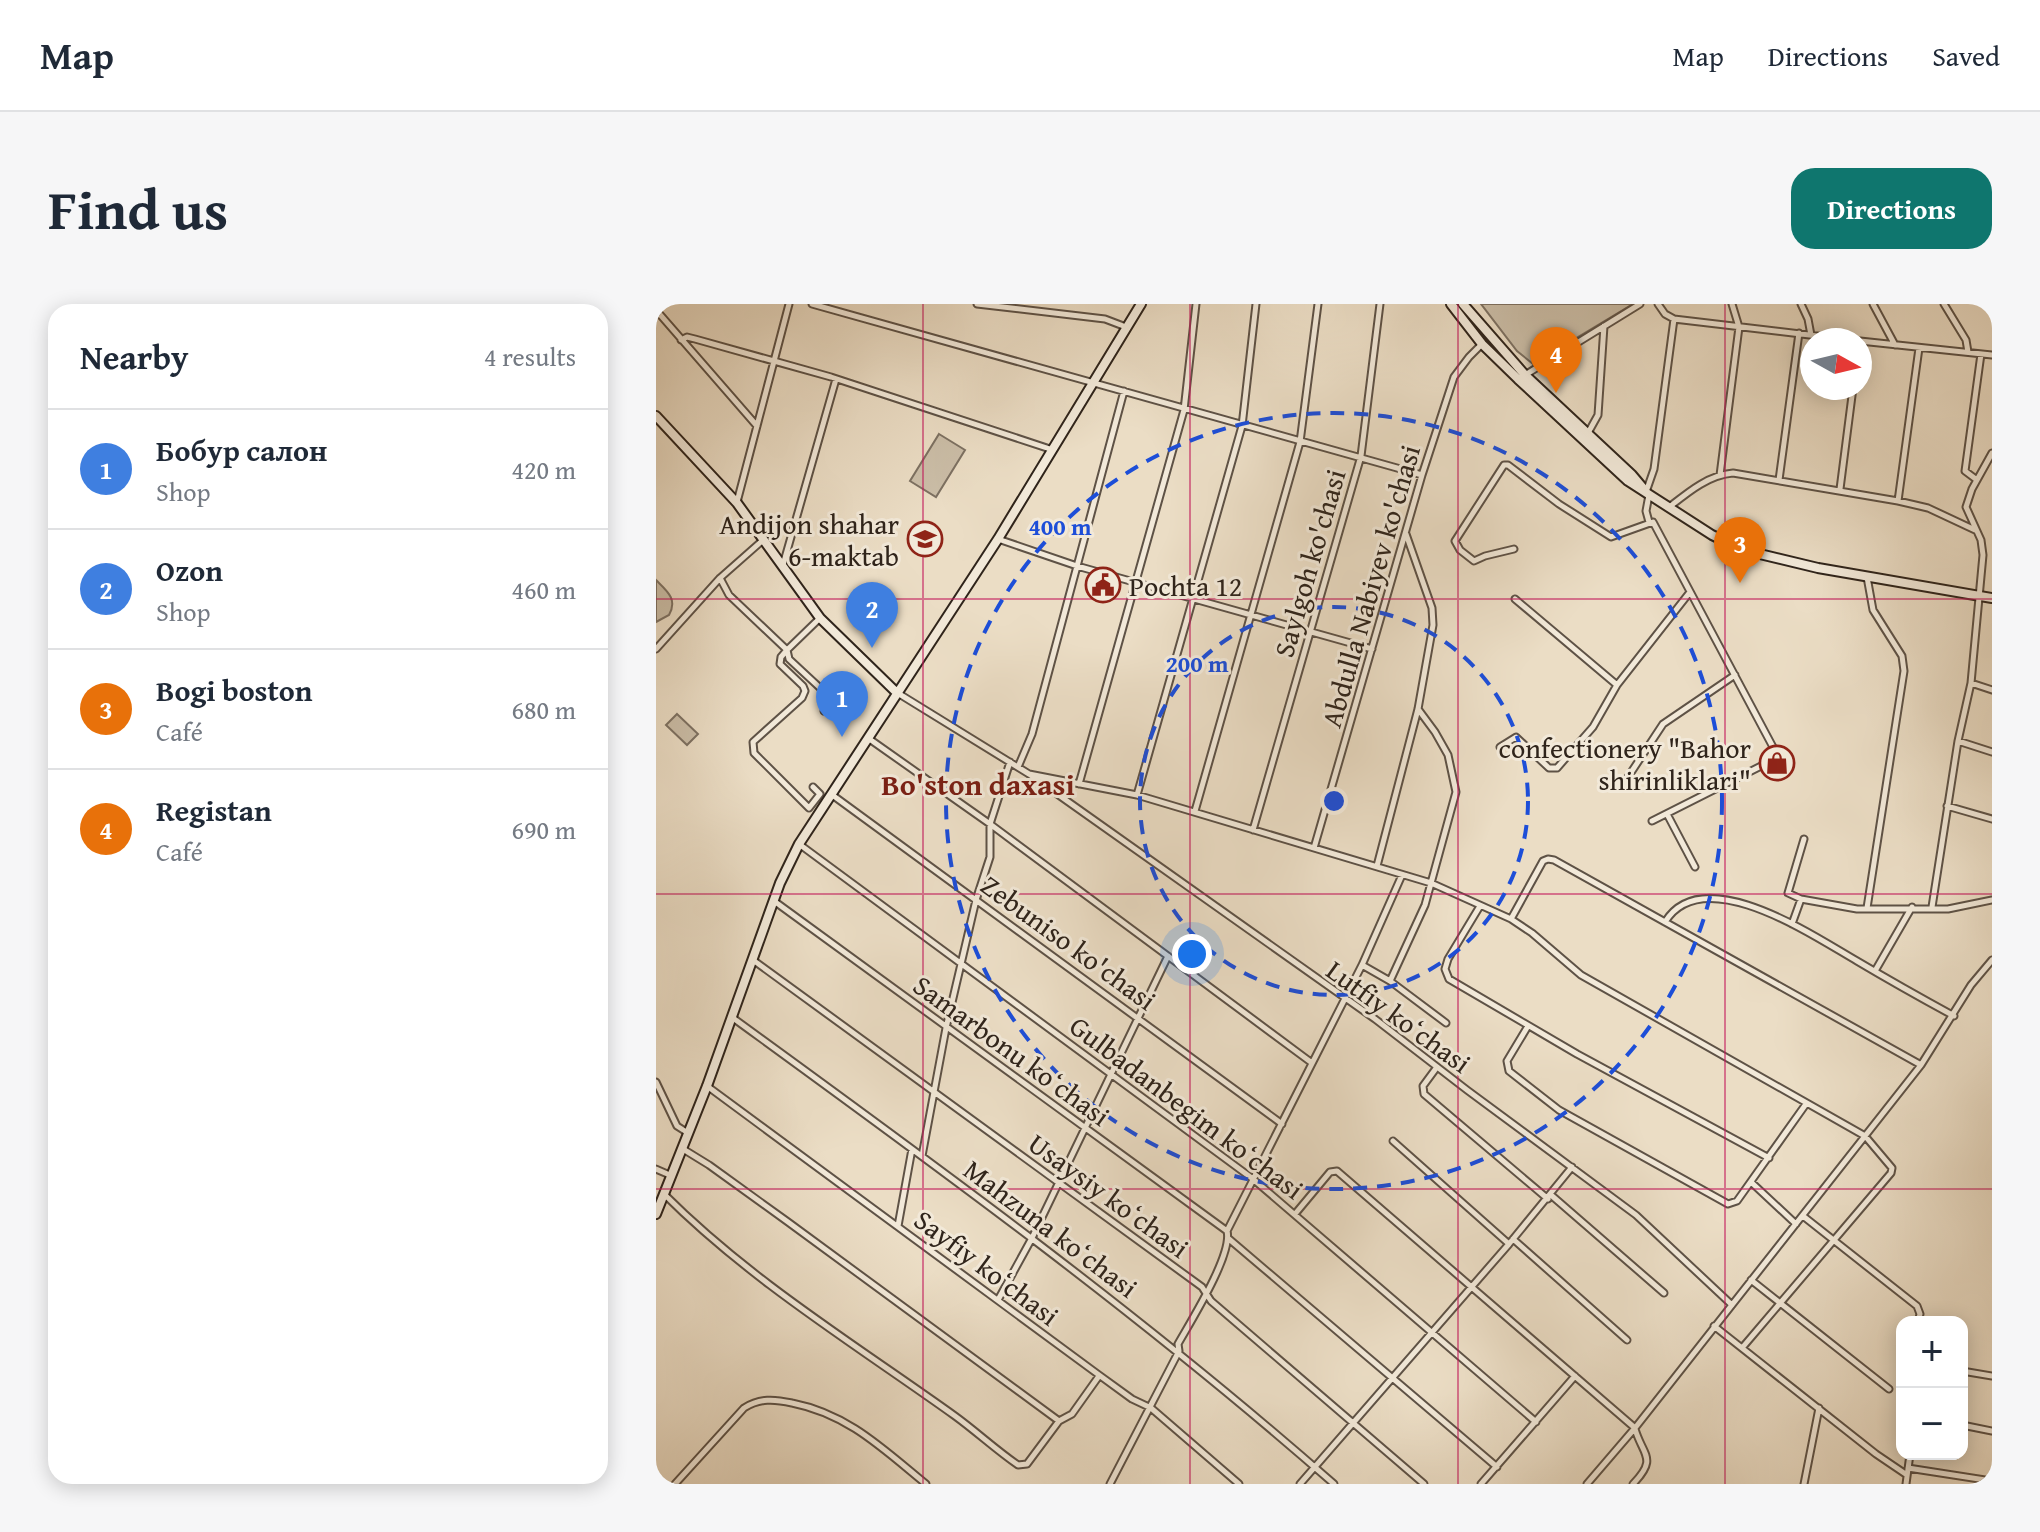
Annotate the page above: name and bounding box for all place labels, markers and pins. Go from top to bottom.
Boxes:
pin: 4 [1530,327,1582,393]
place label: Andijon shahar 6-maktab [719,503,899,576]
pin: 3 [1714,517,1766,583]
school or university icon: Andijon shahar 6-maktab [906,520,944,558]
place label: Pochta 12 [1129,565,1242,606]
public building icon: Pochta 12 [1084,566,1122,604]
pin: 2 [846,582,898,648]
pin: 1 [816,671,868,737]
place label: confectionery "Bahor shirinliklari" [1499,727,1751,800]
shop icon: confectionery "Bahor shirinliklari" [1758,744,1796,782]
centre of rings [1320,787,1348,815]

